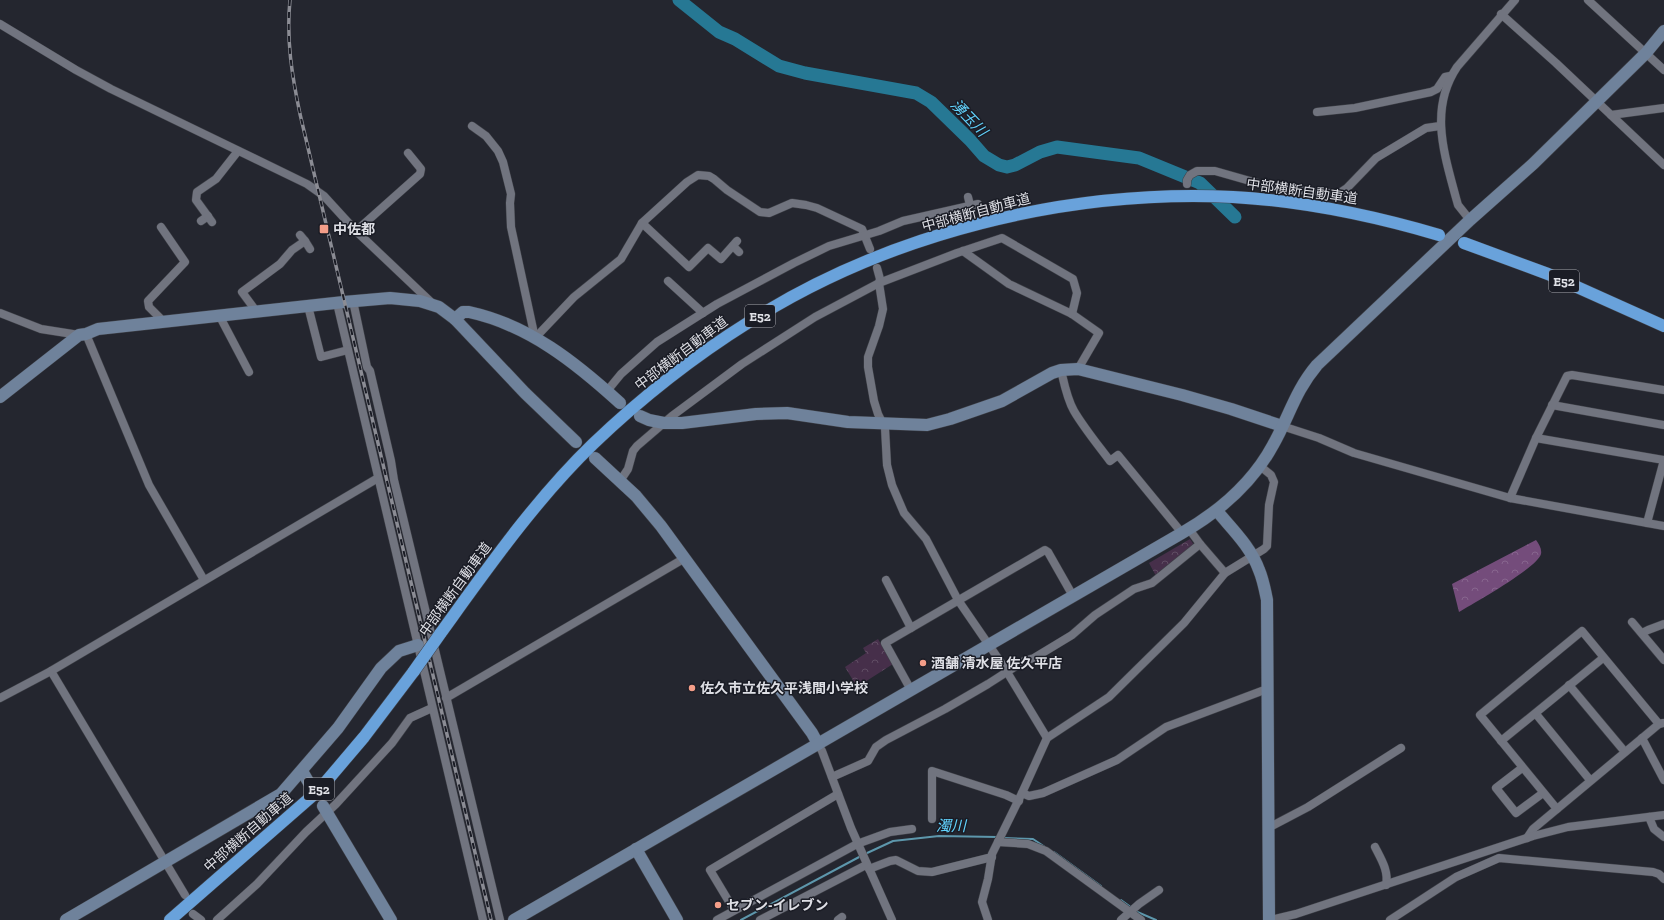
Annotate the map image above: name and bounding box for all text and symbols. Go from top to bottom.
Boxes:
water label: 湧玉川 [947,96,992,142]
street label: 中部横断自動車道 [1245,175,1359,208]
street label: 中部横断自動車道 [920,190,1032,235]
place label: 中佐都 [333,221,375,238]
marker: 中佐都 [318,223,330,235]
road number: E52 [1549,270,1579,292]
road number: E52 [745,305,775,327]
street label: 中部横断自動車道 [631,313,731,394]
street label: 中部横断自動車道 [416,539,495,640]
place label: 酒舗 清水屋 佐久平店 [931,655,1062,672]
marker: 酒舗 清水屋 佐久平店 [918,658,928,668]
place label: 佐久市立佐久平浅間小学校 [700,680,868,697]
marker: 佐久市立佐久平浅間小学校 [687,683,697,693]
road number: E52 [304,778,334,800]
street label: 中部横断自動車道 [200,789,296,876]
water label: 濁川 [936,817,968,835]
place label: セブン-イレブン [726,897,829,914]
marker: セブン-イレブン [713,900,723,910]

